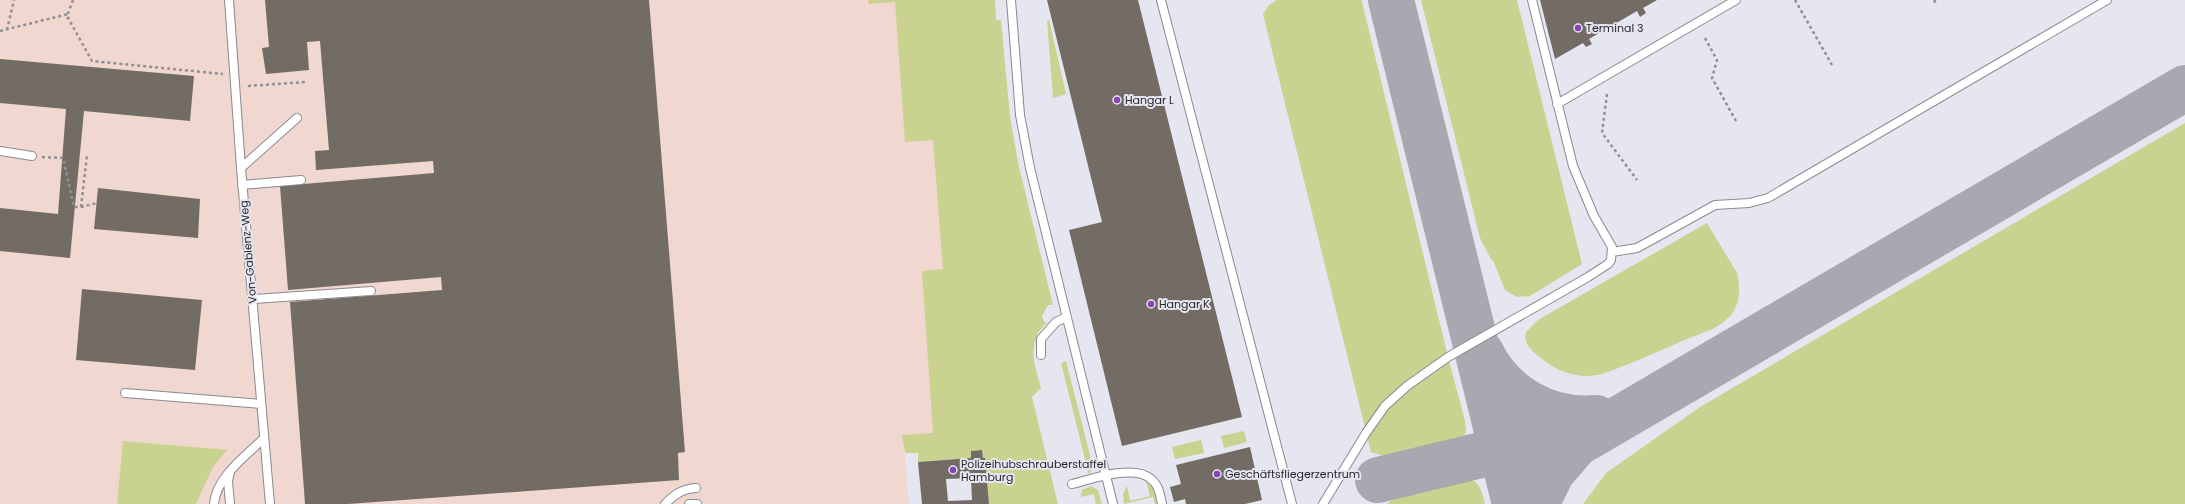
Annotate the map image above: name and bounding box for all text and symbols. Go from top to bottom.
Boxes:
place label: Terminal 3 [1586,20,1644,36]
marker: Terminal 3 [1573,23,1583,33]
place label: Hangar L [1125,92,1174,108]
marker: Hangar L [1112,95,1122,105]
street label: Von-Gablenz-Weg [236,200,260,304]
place label: Hangar K [1159,296,1210,312]
marker: Hangar K [1146,299,1156,309]
place label: Polizeihubschrauberstaffel Hamburg [961,456,1106,485]
marker: Polizeihubschrauberstaffel Hamburg [948,465,958,475]
place label: Geschäftsfliegerzentrum [1225,466,1360,482]
marker: Geschäftsfliegerzentrum [1212,469,1222,479]

